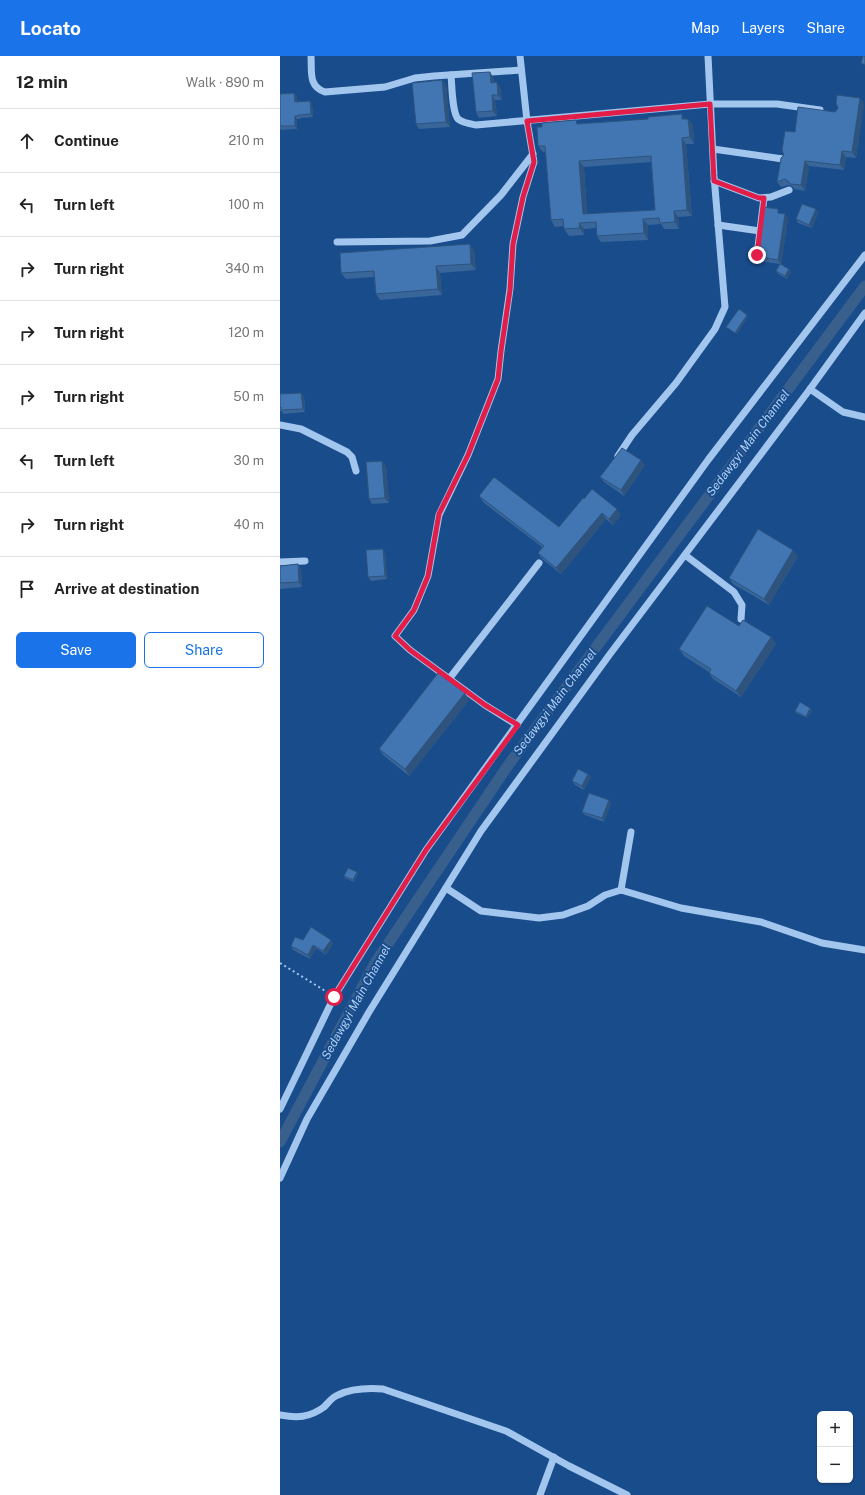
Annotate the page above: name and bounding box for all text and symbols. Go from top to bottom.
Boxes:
text: Locato [20,17,81,39]
text: Map [691,20,719,36]
text: Layers [741,20,785,36]
text: Share [807,20,845,36]
text: 12 min [16,72,68,92]
text: Walk · 890 m [186,75,264,90]
icon: ahead [16,130,38,152]
text: Continue [54,132,119,149]
text: 210 m [229,133,264,148]
icon: left [16,194,38,216]
text: Turn left [54,196,115,213]
text: 100 m [228,197,264,212]
route end [748,246,766,264]
icon: right [16,258,38,280]
text: Turn right [54,260,124,277]
text: 340 m [225,261,264,276]
icon: right [16,322,38,344]
text: Turn right [54,324,124,341]
text: 120 m [229,325,264,340]
icon: right [16,386,38,408]
water label: Sedawgyi Main Channel [704,387,792,499]
text: Turn right [54,388,124,405]
text: 50 m [233,389,264,404]
icon: left [16,450,38,472]
text: Turn left [54,452,115,469]
text: 30 m [234,453,264,468]
icon: right [16,514,38,536]
text: Turn right [54,516,124,533]
text: 40 m [233,517,264,532]
icon: arrive [16,578,38,600]
text: Arrive at destination [54,580,199,597]
button: Save [16,632,136,668]
button: Share [144,632,264,668]
water label: Sedawgyi Main Channel [511,646,599,758]
water label: Sedawgyi Main Channel [319,942,393,1062]
route start [325,988,343,1006]
map controls [817,1411,853,1483]
button: + [817,1411,853,1447]
button: − [817,1447,853,1483]

